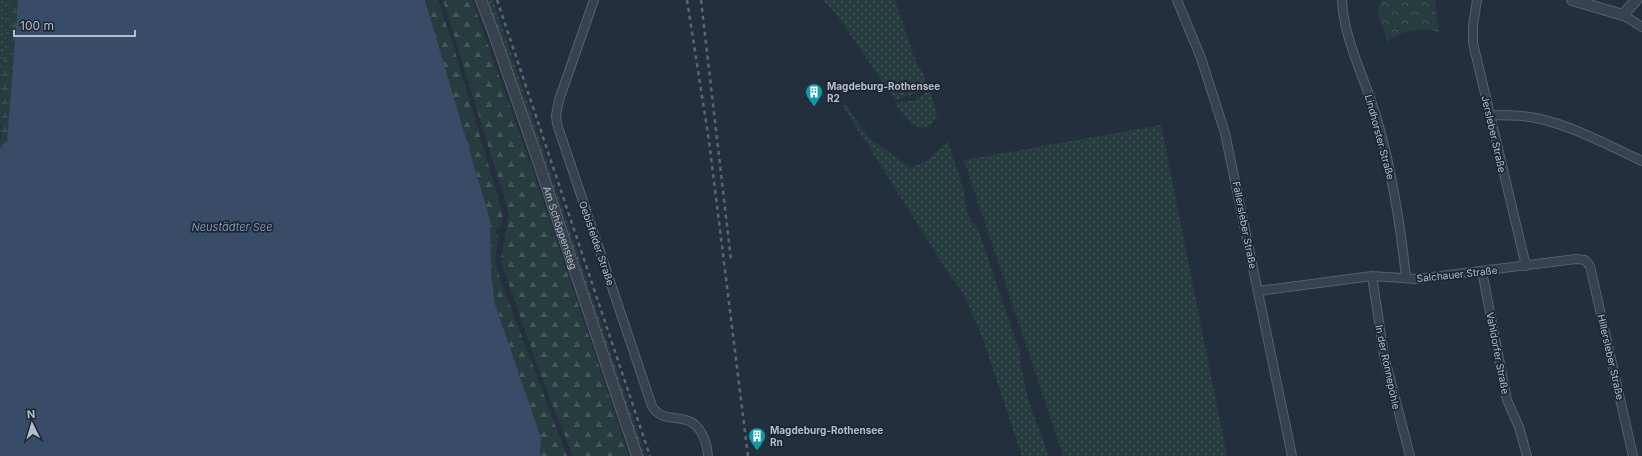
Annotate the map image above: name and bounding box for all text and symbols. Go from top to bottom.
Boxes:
scale bar [14,12,135,38]
text: 100 m [20,18,54,33]
place label: Magdeburg-Rothensee R2 [827,80,940,104]
building icon: Magdeburg-Rothensee R2 [804,82,824,107]
street label: Lindhorster Straße [1363,93,1397,181]
street label: Jersleber Straße [1479,94,1509,174]
street label: Fallersleber Straße [1231,180,1259,270]
street label: Am Schöppensteg [541,184,580,271]
street label: Oebisfelder Straße [577,199,617,287]
water label: Neustädter See [191,220,273,234]
street label: Salchauer Straße [1416,264,1498,284]
street label: Vahldorfer Straße [1484,311,1512,395]
street label: Hillersleber Straße [1595,313,1627,401]
street label: In der Rönnepöhle [1373,324,1403,411]
north arrow [12,404,52,444]
text: N [26,407,36,421]
place label: Magdeburg-Rothensee Rn [770,424,883,448]
building icon: Magdeburg-Rothensee Rn [747,426,767,451]

